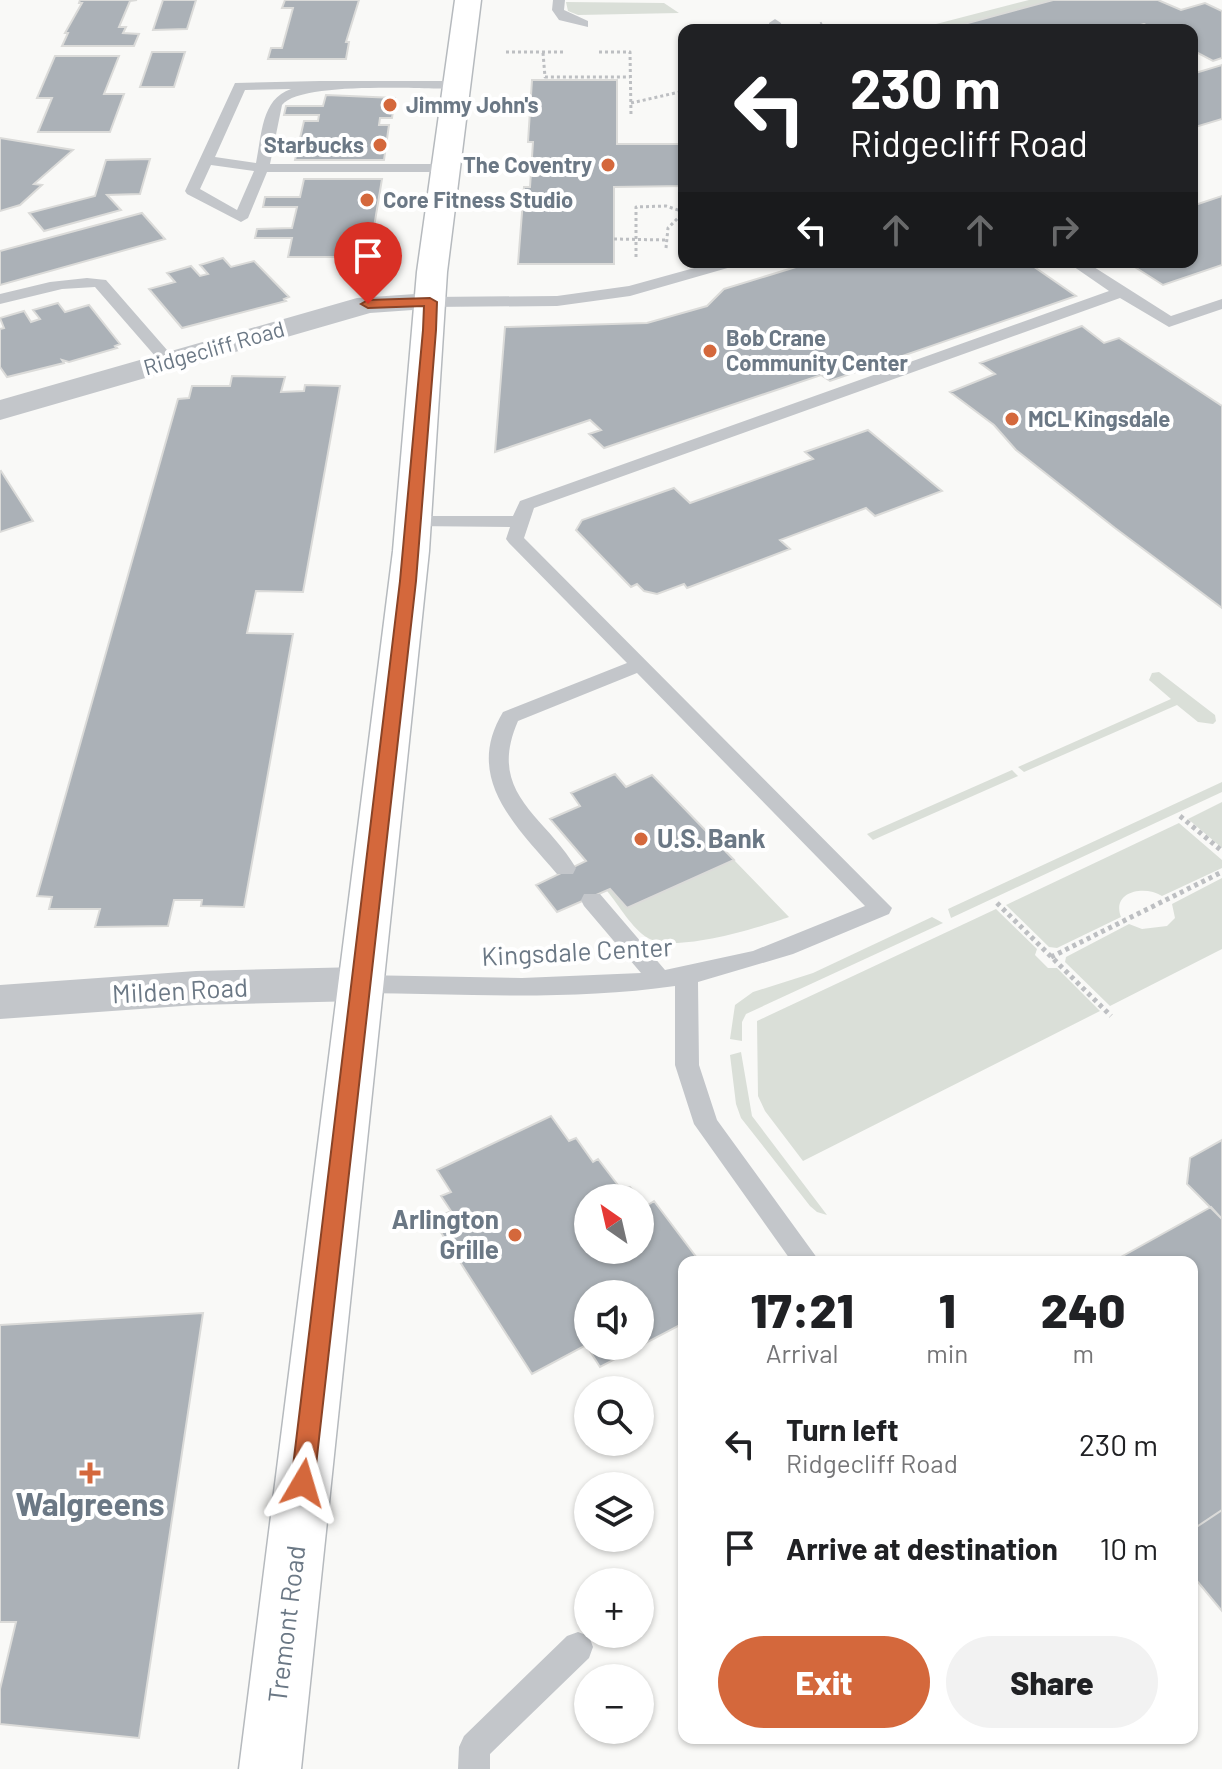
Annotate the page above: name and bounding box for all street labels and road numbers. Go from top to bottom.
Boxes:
street label: Ridgecliff Road [140,315,287,380]
street label: Kingsdale Center [481,930,674,971]
street label: Milden Road [111,970,249,1009]
street label: Tremont Road [260,1543,311,1704]

